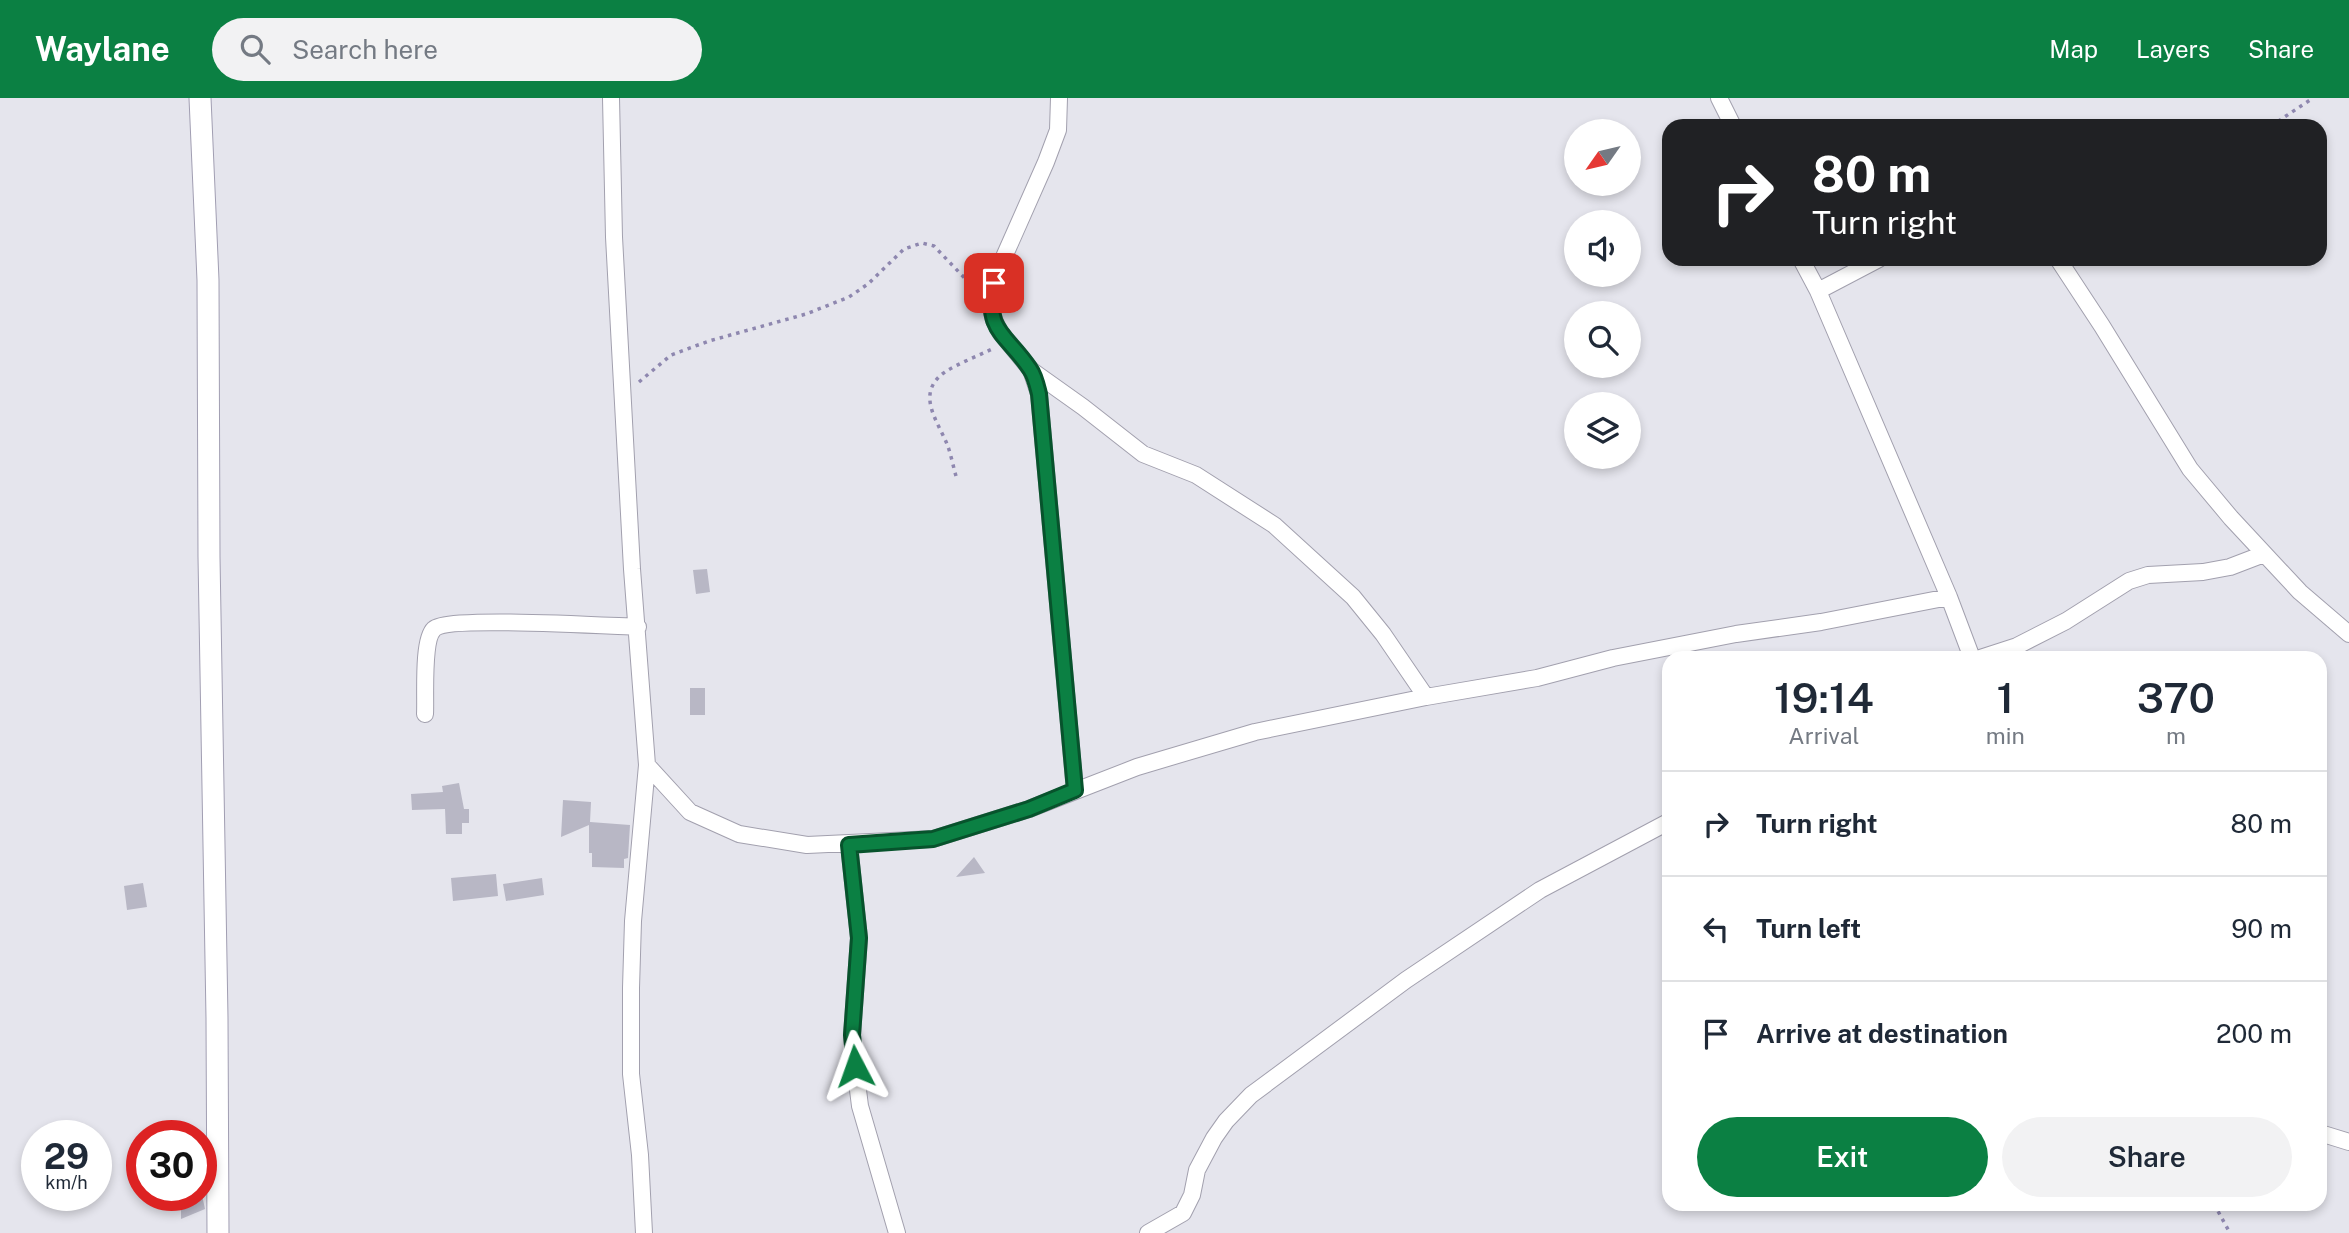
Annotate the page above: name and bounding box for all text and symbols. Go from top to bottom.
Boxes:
search box [212,18,702,81]
text: Waylane [35,30,170,68]
icon: search [236,30,274,68]
text: Search here [292,34,438,65]
text: Map [2049,35,2098,63]
text: Layers [2136,35,2210,63]
text: Share [2248,35,2314,63]
north arrow [1564,119,1642,196]
map controls [1564,119,1641,469]
text: 80 m [1812,145,1931,203]
icon: right [1697,147,1788,238]
text: Turn right [1812,204,1957,241]
button: sound [1564,210,1641,287]
pin [964,253,1024,313]
icon: arrive [975,264,1013,302]
button: search [1564,301,1641,378]
button: layers [1564,392,1641,469]
text: 19:14 [1774,673,1874,722]
text: 1 [1996,673,2014,722]
text: 370 [2137,673,2215,722]
text: Arrival [1788,722,1859,749]
text: min [1986,722,2025,749]
text: m [2166,722,2186,749]
icon: right [1697,805,1735,843]
text: Turn right [1756,808,1878,839]
text: 80 m [2231,808,2292,839]
icon: left [1697,910,1735,948]
text: Turn left [1756,913,1861,944]
text: 90 m [2231,913,2292,944]
icon: arrive [1697,1015,1735,1053]
text: Arrive at destination [1756,1018,2008,1049]
text: 200 m [2216,1018,2292,1049]
position arrow [818,1029,892,1103]
button: Exit [1697,1117,1988,1197]
button: Share [2002,1117,2292,1197]
speed limit sign: 30 [126,1120,217,1211]
text: 29 [44,1136,89,1177]
text: km/h [45,1172,88,1193]

